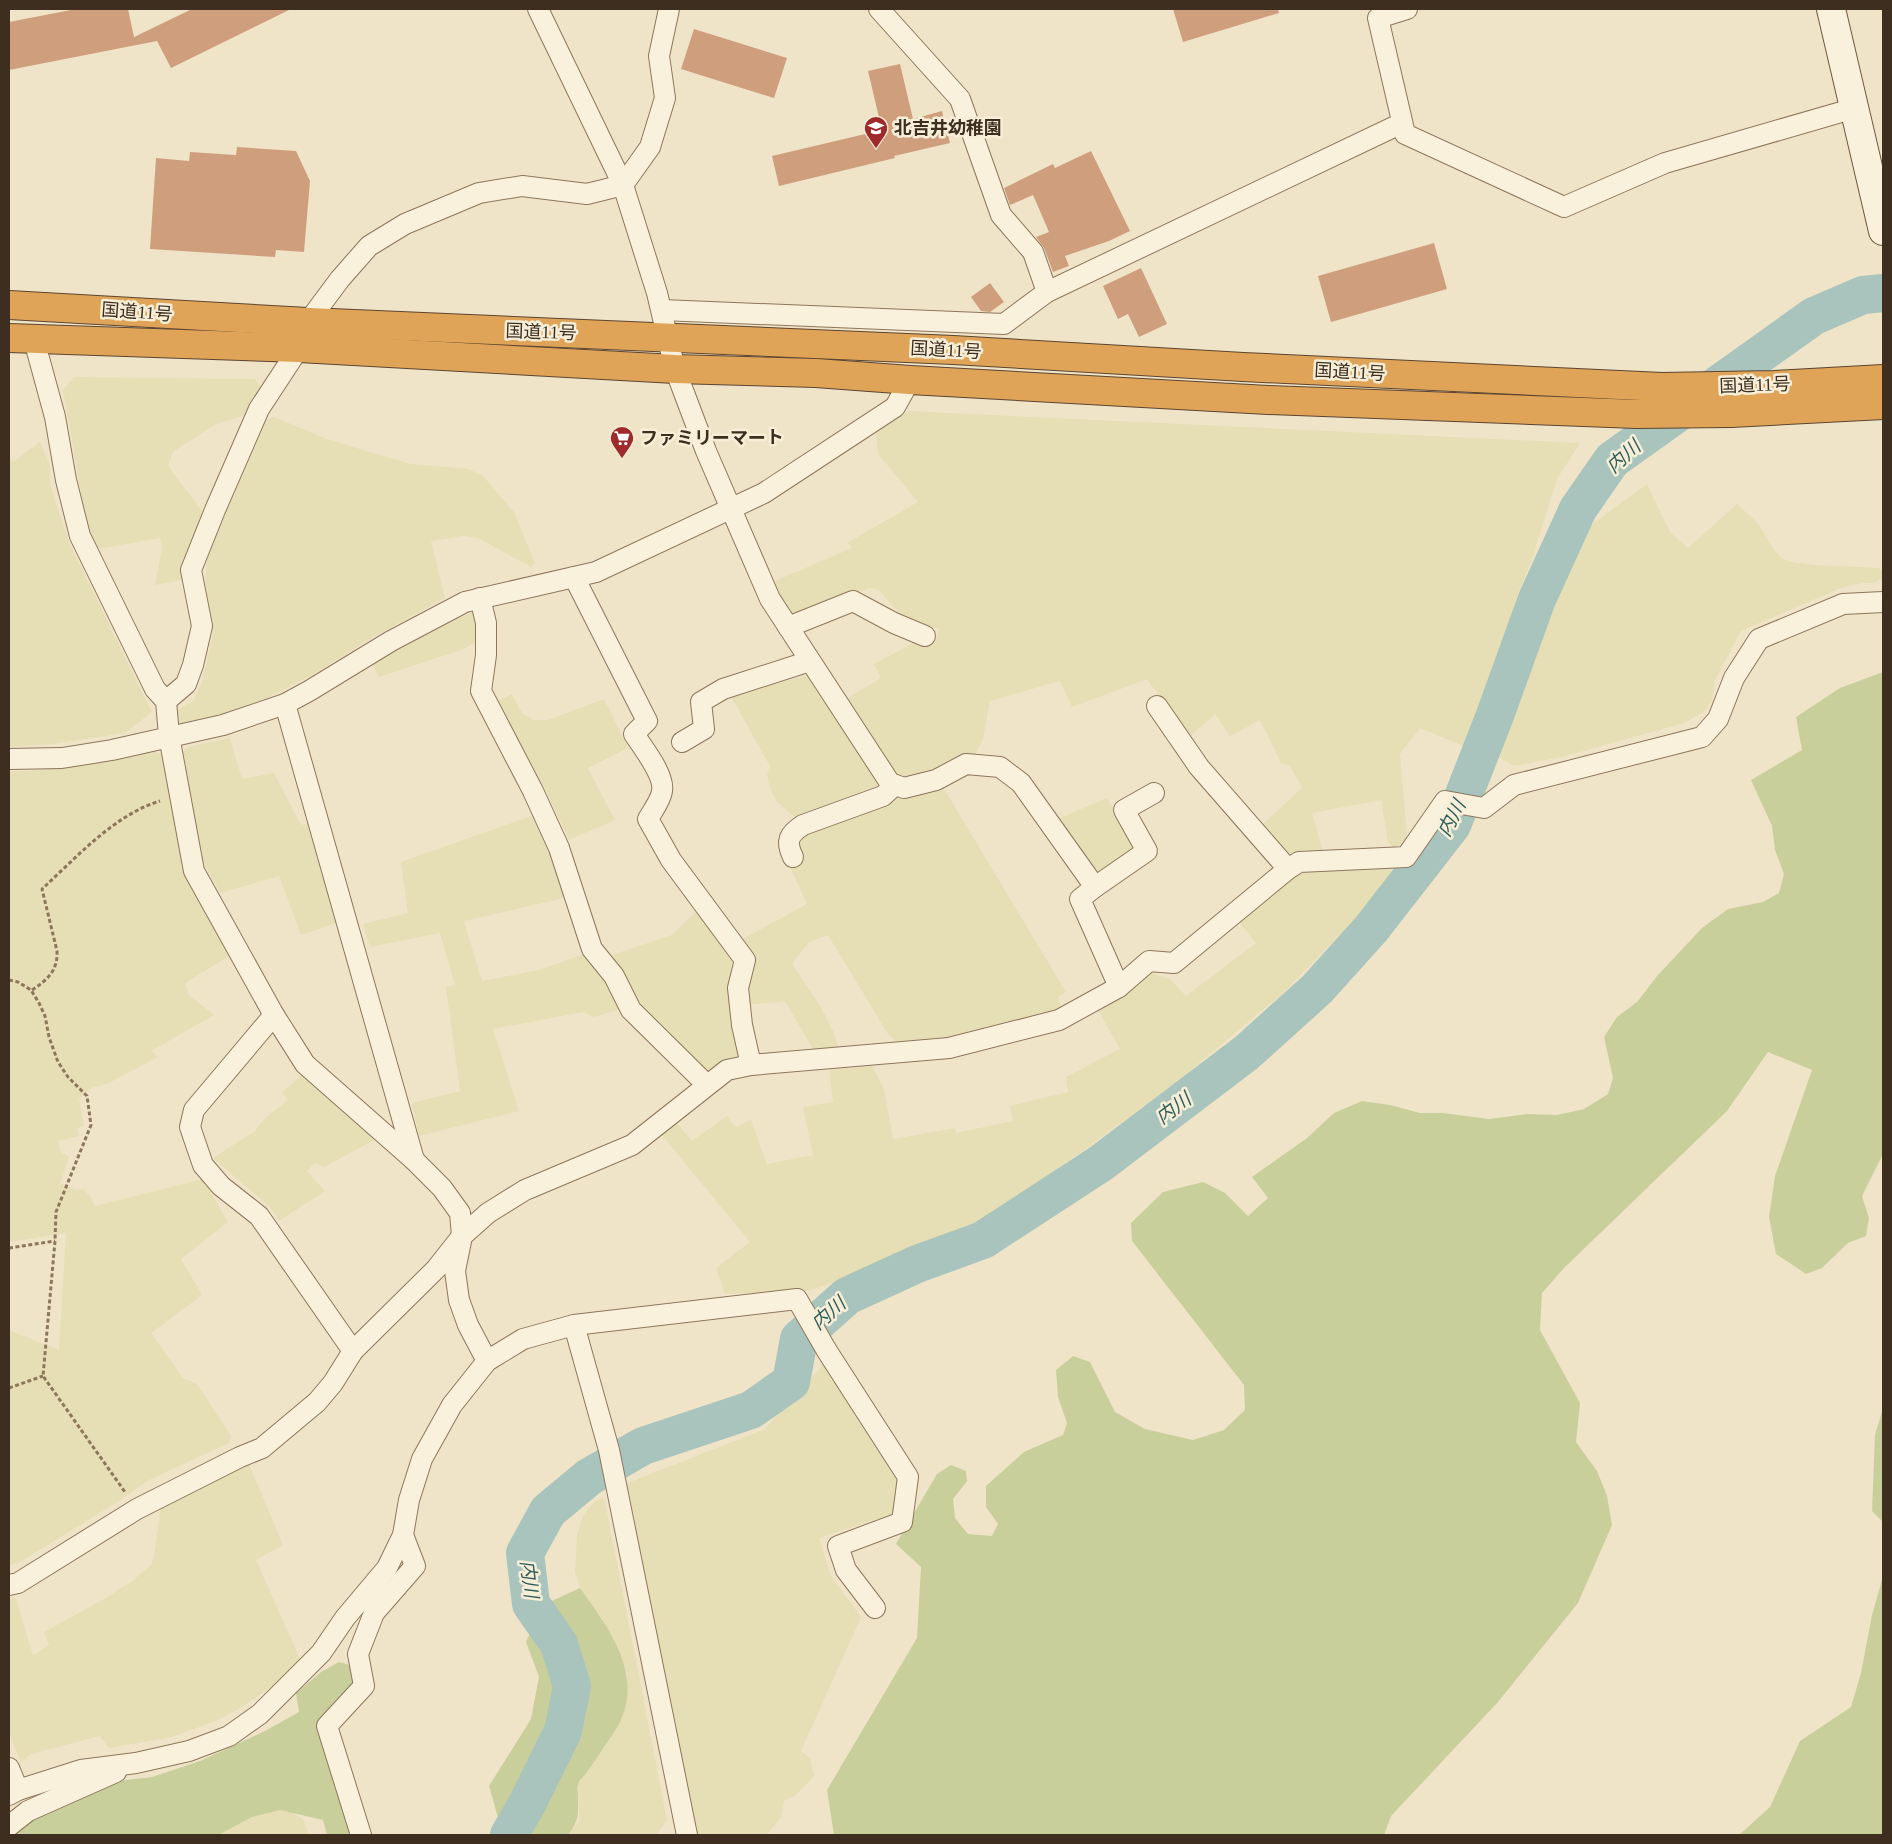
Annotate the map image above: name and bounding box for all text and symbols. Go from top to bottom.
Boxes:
school or university icon: 北吉井幼稚園 [863,115,889,149]
place label: 北吉井幼稚園 [894,118,1002,138]
street label: 国道11号 [101,300,173,324]
street label: 国道11号 [505,321,577,343]
street label: 国道11号 [910,338,982,362]
street label: 国道11号 [1314,360,1386,384]
street label: 国道11号 [1719,374,1791,396]
supermarket icon: ファミリーマート [609,425,635,459]
place label: ファミリーマート [640,428,784,448]
water label: 内川 [1602,435,1646,477]
water label: 内川 [1433,795,1470,840]
water label: 内川 [1152,1087,1196,1128]
water label: 内川 [807,1292,851,1334]
water label: 内川 [517,1559,542,1601]

